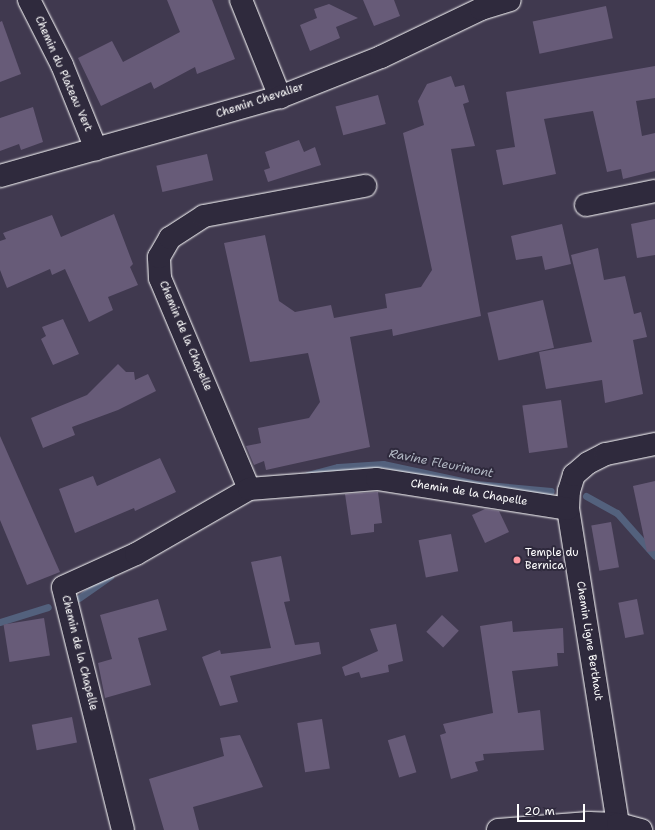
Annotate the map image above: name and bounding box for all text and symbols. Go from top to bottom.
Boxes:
street label: Chemin du Plateau Vert [32,14,94,134]
street label: Chemin Chevalier [214,81,306,121]
street label: Chemin de la Chapelle [156,279,214,393]
water label: Ravine Fleurimont [388,447,494,481]
street label: Chemin de la Chapelle [410,477,528,509]
place label: Temple du Bernica [525,547,579,573]
marker: Temple du Bernica [512,555,522,565]
street label: Chemin Ligne Berthaut [573,580,605,702]
street label: Chemin de la Chapelle [58,594,100,712]
scale bar [519,796,587,822]
text: 20 m [524,803,555,819]

